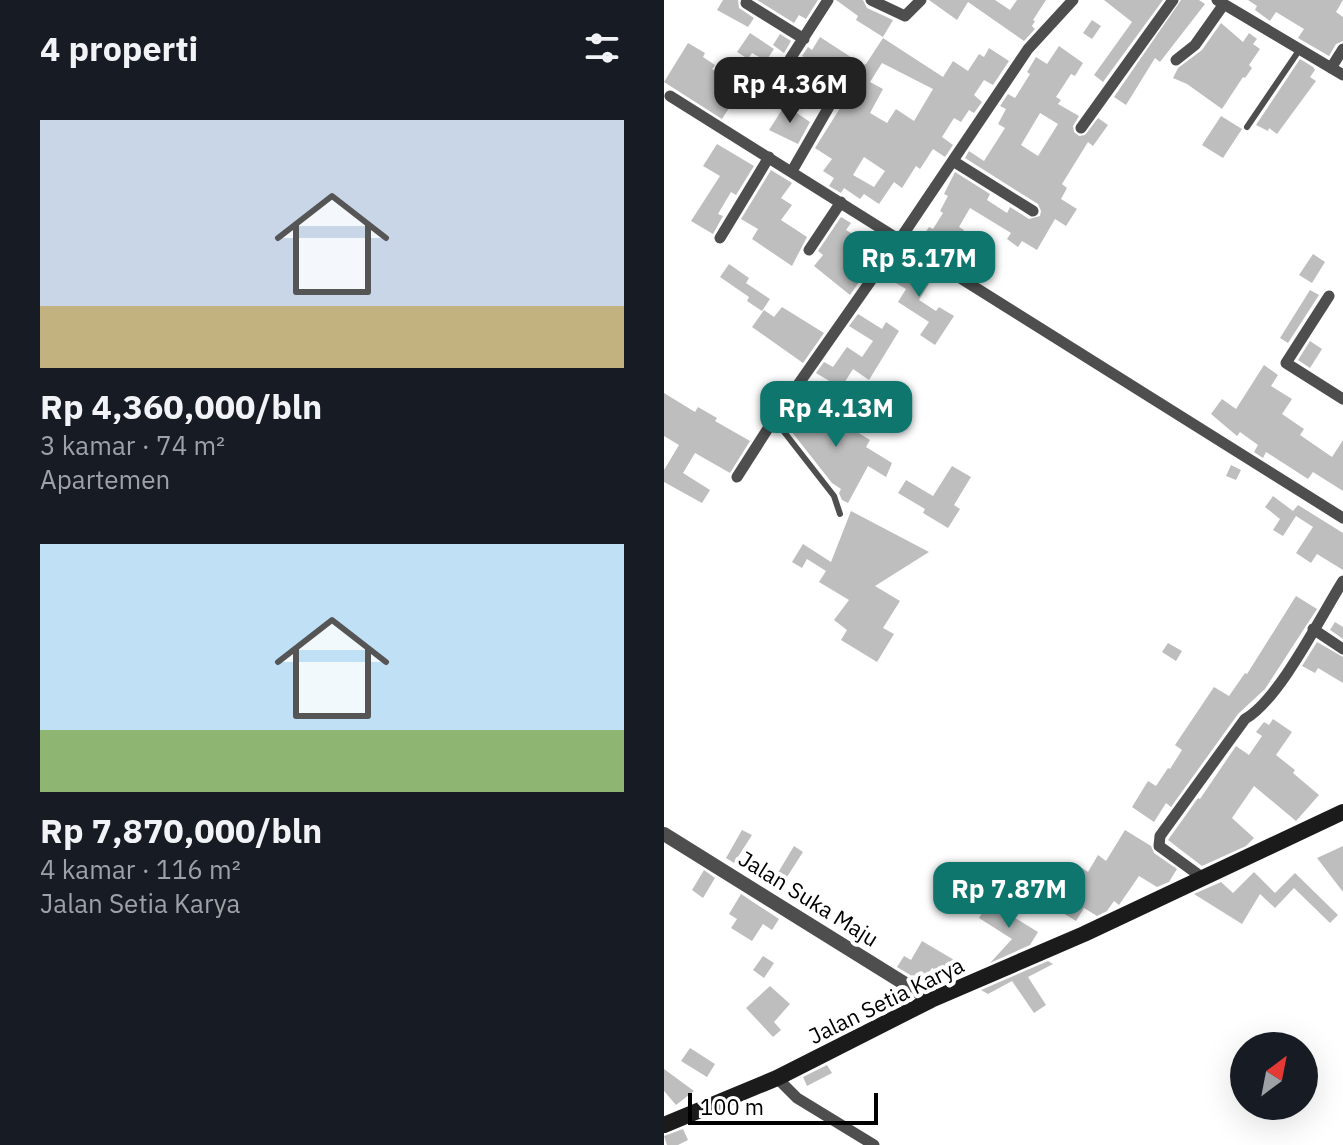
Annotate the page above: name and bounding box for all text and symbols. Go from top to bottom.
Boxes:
text: 4 properti [40,26,198,70]
icon: filters [580,26,624,70]
pin: Rp 4.36M [707,57,873,125]
text: Rp 4.36M [732,66,848,100]
icon: home [260,172,404,316]
pin: Rp 5.17M [836,231,1002,299]
text: Rp 5.17M [861,240,977,274]
pin: Rp 4.13M [753,381,919,449]
text: Rp 4,360,000/bln [40,384,322,428]
text: Rp 4.13M [778,390,894,424]
text: 3 kamar · 74 m² [40,428,225,462]
text: Apartemen [40,462,170,496]
icon: home [260,596,404,740]
text: Rp 7,870,000/bln [40,808,322,852]
street label: Jalan Suka Maju [734,843,884,953]
text: 4 kamar · 116 m² [40,852,241,886]
pin: Rp 7.87M [926,862,1092,930]
text: Rp 7.87M [951,871,1067,905]
text: Jalan Setia Karya [40,886,240,920]
street label: Jalan Setia Karya [803,950,969,1050]
north arrow [1230,1032,1318,1120]
map controls [1230,1032,1318,1120]
scale bar [688,1089,878,1125]
text: 100 m [700,1092,764,1121]

